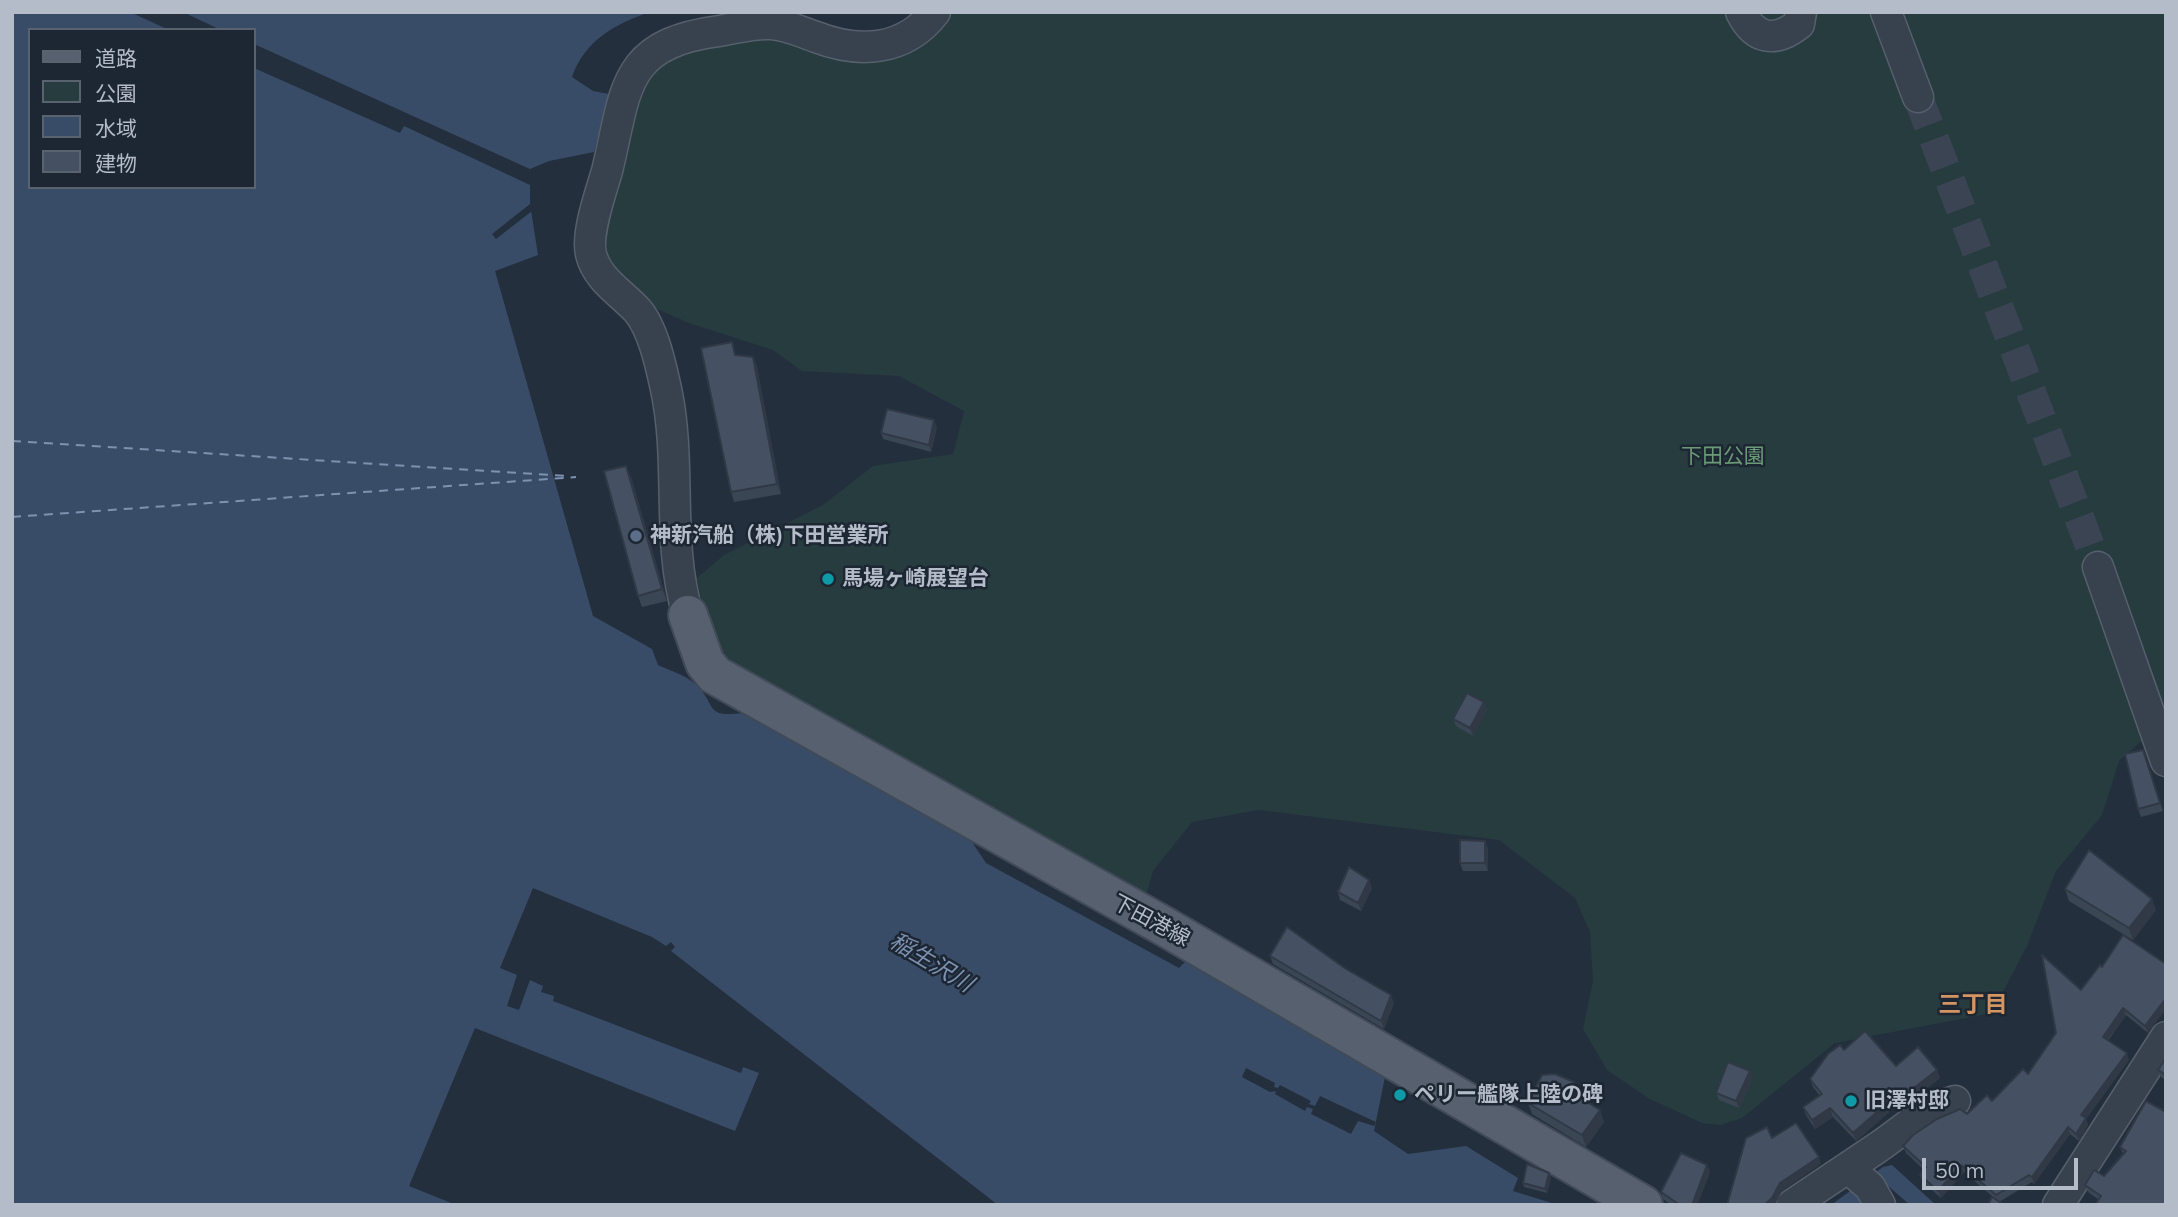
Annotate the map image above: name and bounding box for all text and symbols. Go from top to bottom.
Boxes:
legend [28,28,256,189]
text: 道路 [95,45,137,71]
text: 公園 [95,80,137,106]
text: 水域 [95,115,137,141]
text: 建物 [95,150,137,176]
park label: 下田公園 [1681,444,1765,470]
place label: 神新汽船（株)下田営業所 [650,523,888,549]
marker: 神新汽船（株)下田営業所 [628,528,644,544]
place label: 馬場ヶ崎展望台 [842,566,989,592]
marker: 馬場ヶ崎展望台 [820,571,836,587]
street label: 下田港線 [1108,890,1194,952]
water label: 稲生沢川 [884,927,978,999]
district label: 三丁目 [1939,991,2007,1019]
place label: ペリー艦隊上陸の碑 [1414,1082,1603,1108]
marker: ペリー艦隊上陸の碑 [1392,1087,1408,1103]
place label: 旧澤村邸 [1865,1088,1949,1114]
marker: 旧澤村邸 [1843,1093,1859,1109]
scale bar [1926,1144,2082,1188]
text: 50 m [1935,1157,1984,1183]

